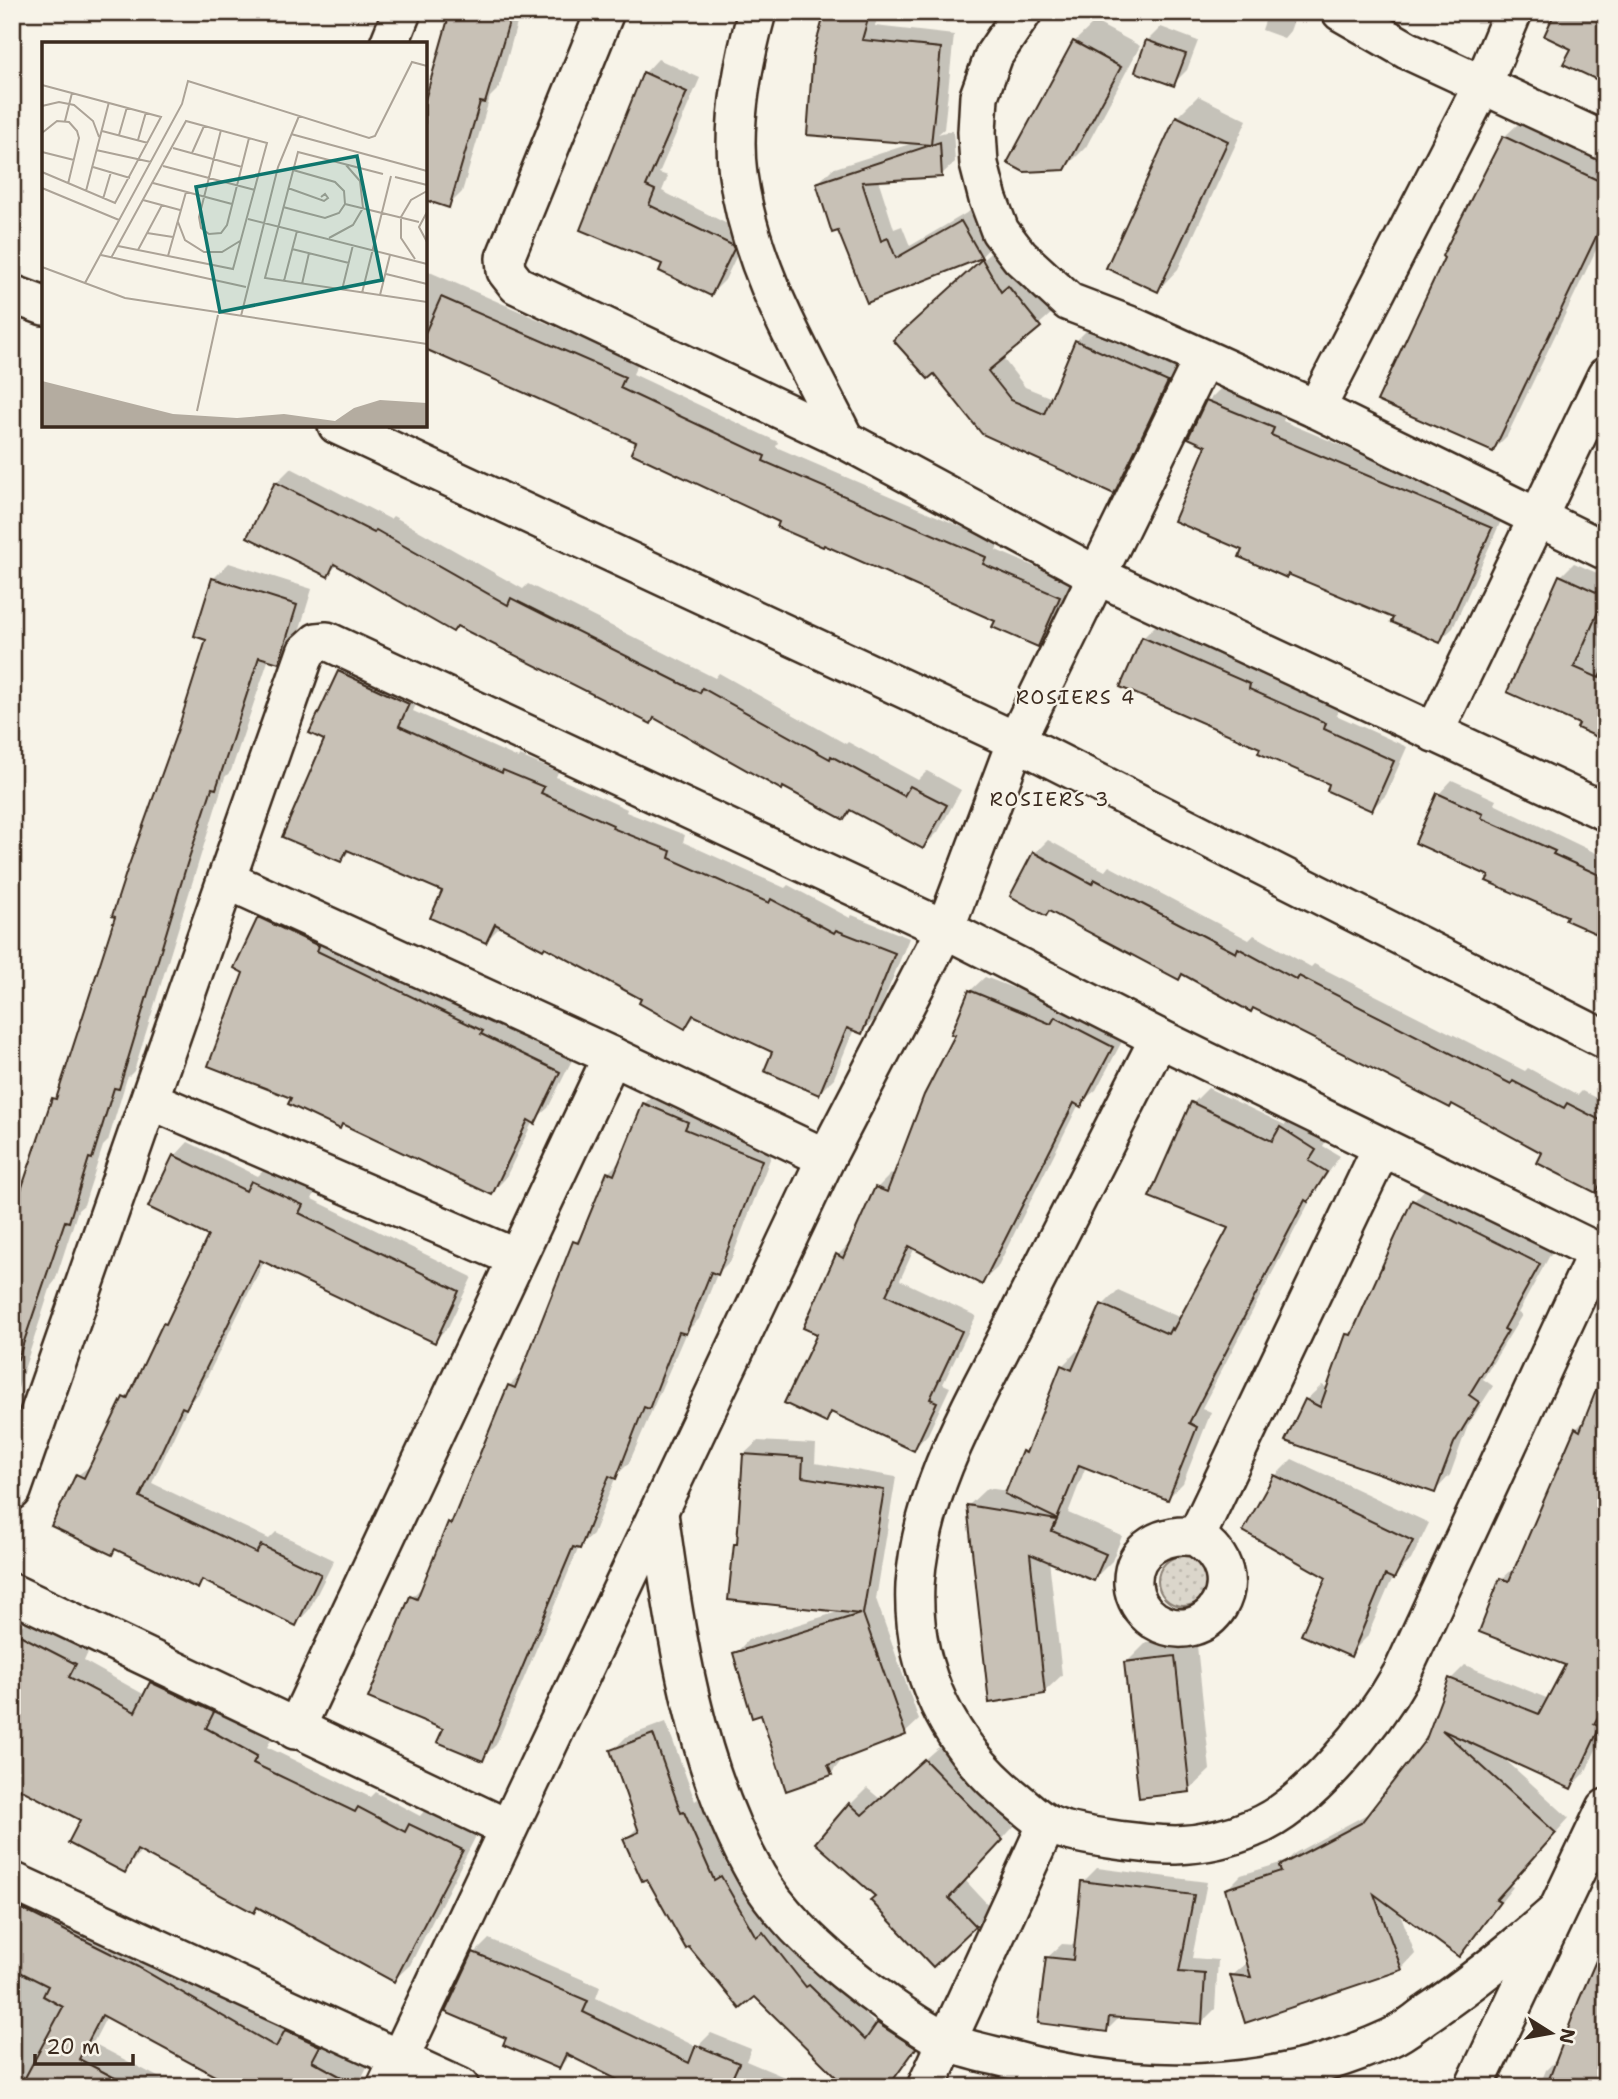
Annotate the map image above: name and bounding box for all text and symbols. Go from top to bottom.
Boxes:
inset map [42,42,427,427]
district label: ROSIERS 4 [1016,685,1136,710]
district label: ROSIERS 3 [990,787,1110,812]
north arrow [1516,1997,1586,2068]
scale bar [35,2022,133,2066]
text: N [1553,2026,1581,2046]
text: 20 m [46,2033,100,2061]

